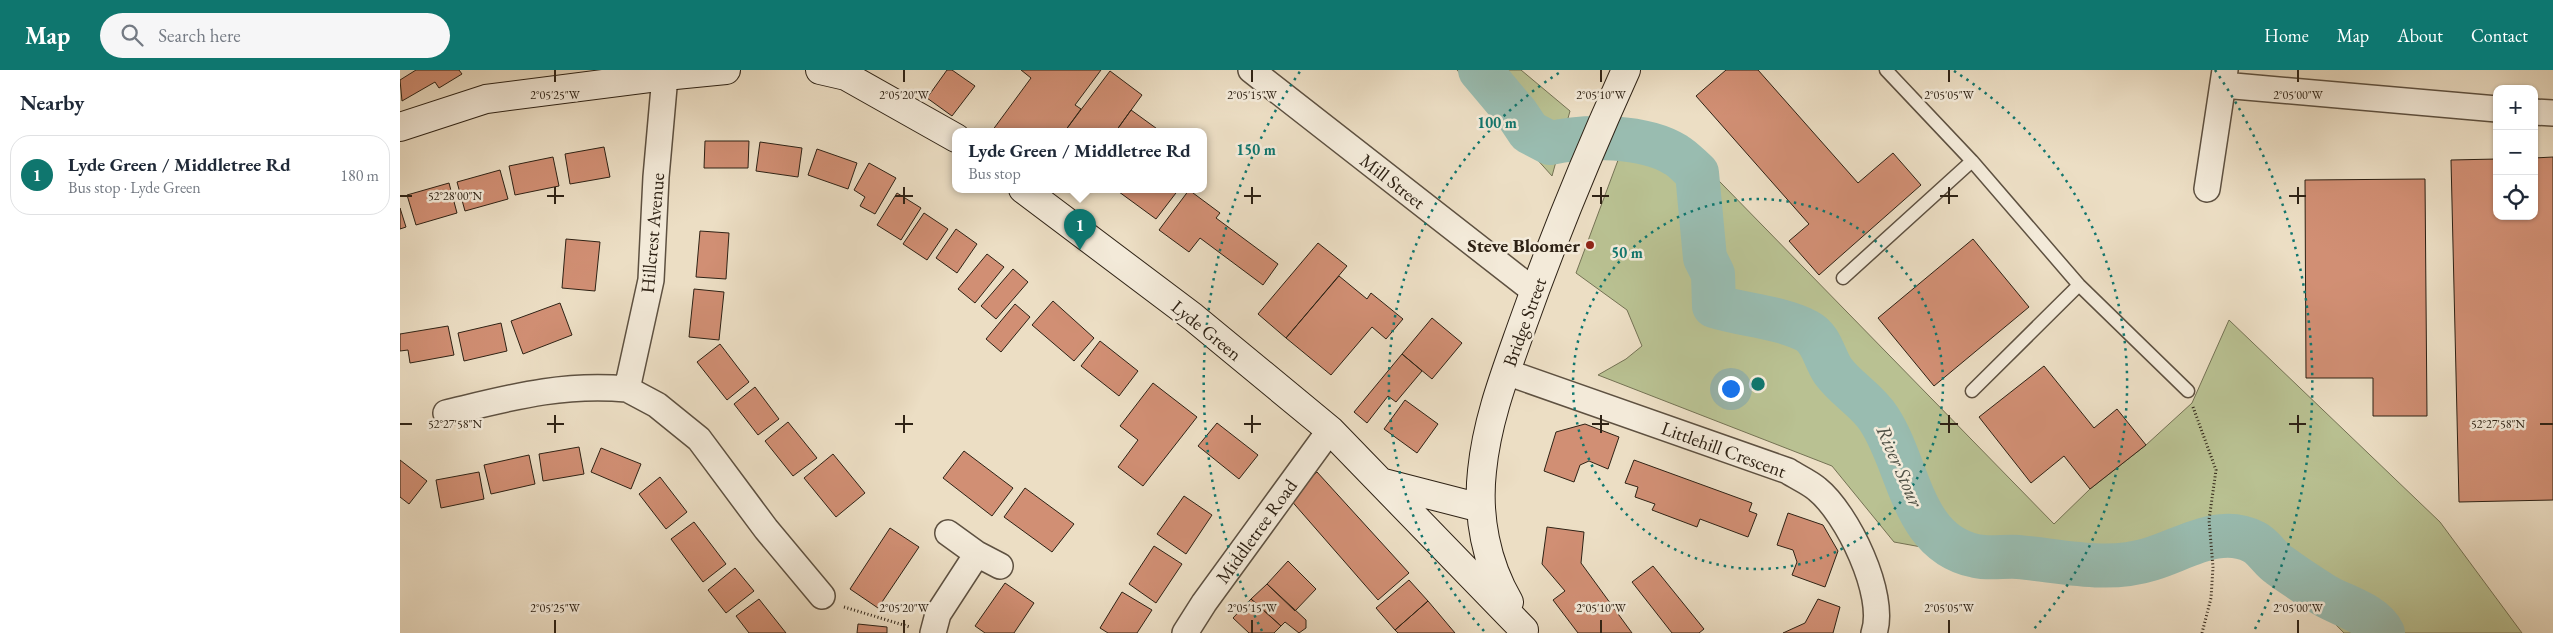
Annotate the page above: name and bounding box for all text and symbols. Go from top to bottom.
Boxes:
search box [100,13,450,58]
text: Map [25,20,70,51]
icon: search [118,21,146,49]
text: Search here [158,23,241,48]
text: Home [2264,24,2309,47]
text: Map [2337,24,2369,47]
text: About [2397,24,2443,47]
text: Contact [2471,24,2528,47]
map controls [2493,85,2538,220]
button: + [2493,85,2538,130]
text: 2°05'25"W [530,87,581,103]
text: 2°05'20"W [879,87,930,103]
text: 2°05'15"W [1227,87,1278,103]
text: 2°05'10"W [1576,87,1627,103]
text: 2°05'05"W [1924,87,1975,103]
text: 2°05'00"W [2273,87,2324,103]
text: Nearby [20,89,84,116]
text: 100 m [1477,113,1517,132]
popup [952,128,1207,193]
button: − [2493,130,2538,175]
text: Lyde Green / Middletree Rd [968,138,1191,163]
text: 150 m [1236,140,1276,159]
street label: Mill Street [1355,148,1431,215]
text: Lyde Green / Middletree Rd [68,152,291,177]
text: Bus stop [968,163,1021,184]
text: 1 [33,165,41,186]
text: 180 m [340,165,379,186]
street label: Hillcrest Avenue [635,172,670,294]
button: locate [2493,175,2538,220]
text: Bus stop · Lyde Green [68,177,201,198]
text: 52°28'00"N [428,188,482,204]
pin: 1 [1064,209,1096,250]
place label: Steve Bloomer [1467,233,1580,258]
marker: Steve Bloomer [1584,239,1596,251]
text: 50 m [1611,243,1643,262]
street label: Bridge Street [1497,274,1552,370]
street label: Lyde Green [1166,294,1247,366]
centre of rings [1749,375,1767,393]
your location [1718,376,1744,402]
street label: Littlehill Crescent [1658,415,1790,484]
text: 52°27'58"N [428,416,482,432]
text: 52°27'58"N [2471,416,2525,432]
water label: River Stour [1871,421,1930,512]
street label: Middletree Road [1210,474,1303,589]
text: 2°05'25"W [530,600,581,616]
text: 2°05'20"W [879,600,930,616]
text: 2°05'15"W [1227,600,1278,616]
text: 2°05'10"W [1576,600,1627,616]
text: 2°05'05"W [1924,600,1975,616]
text: 2°05'00"W [2273,600,2324,616]

